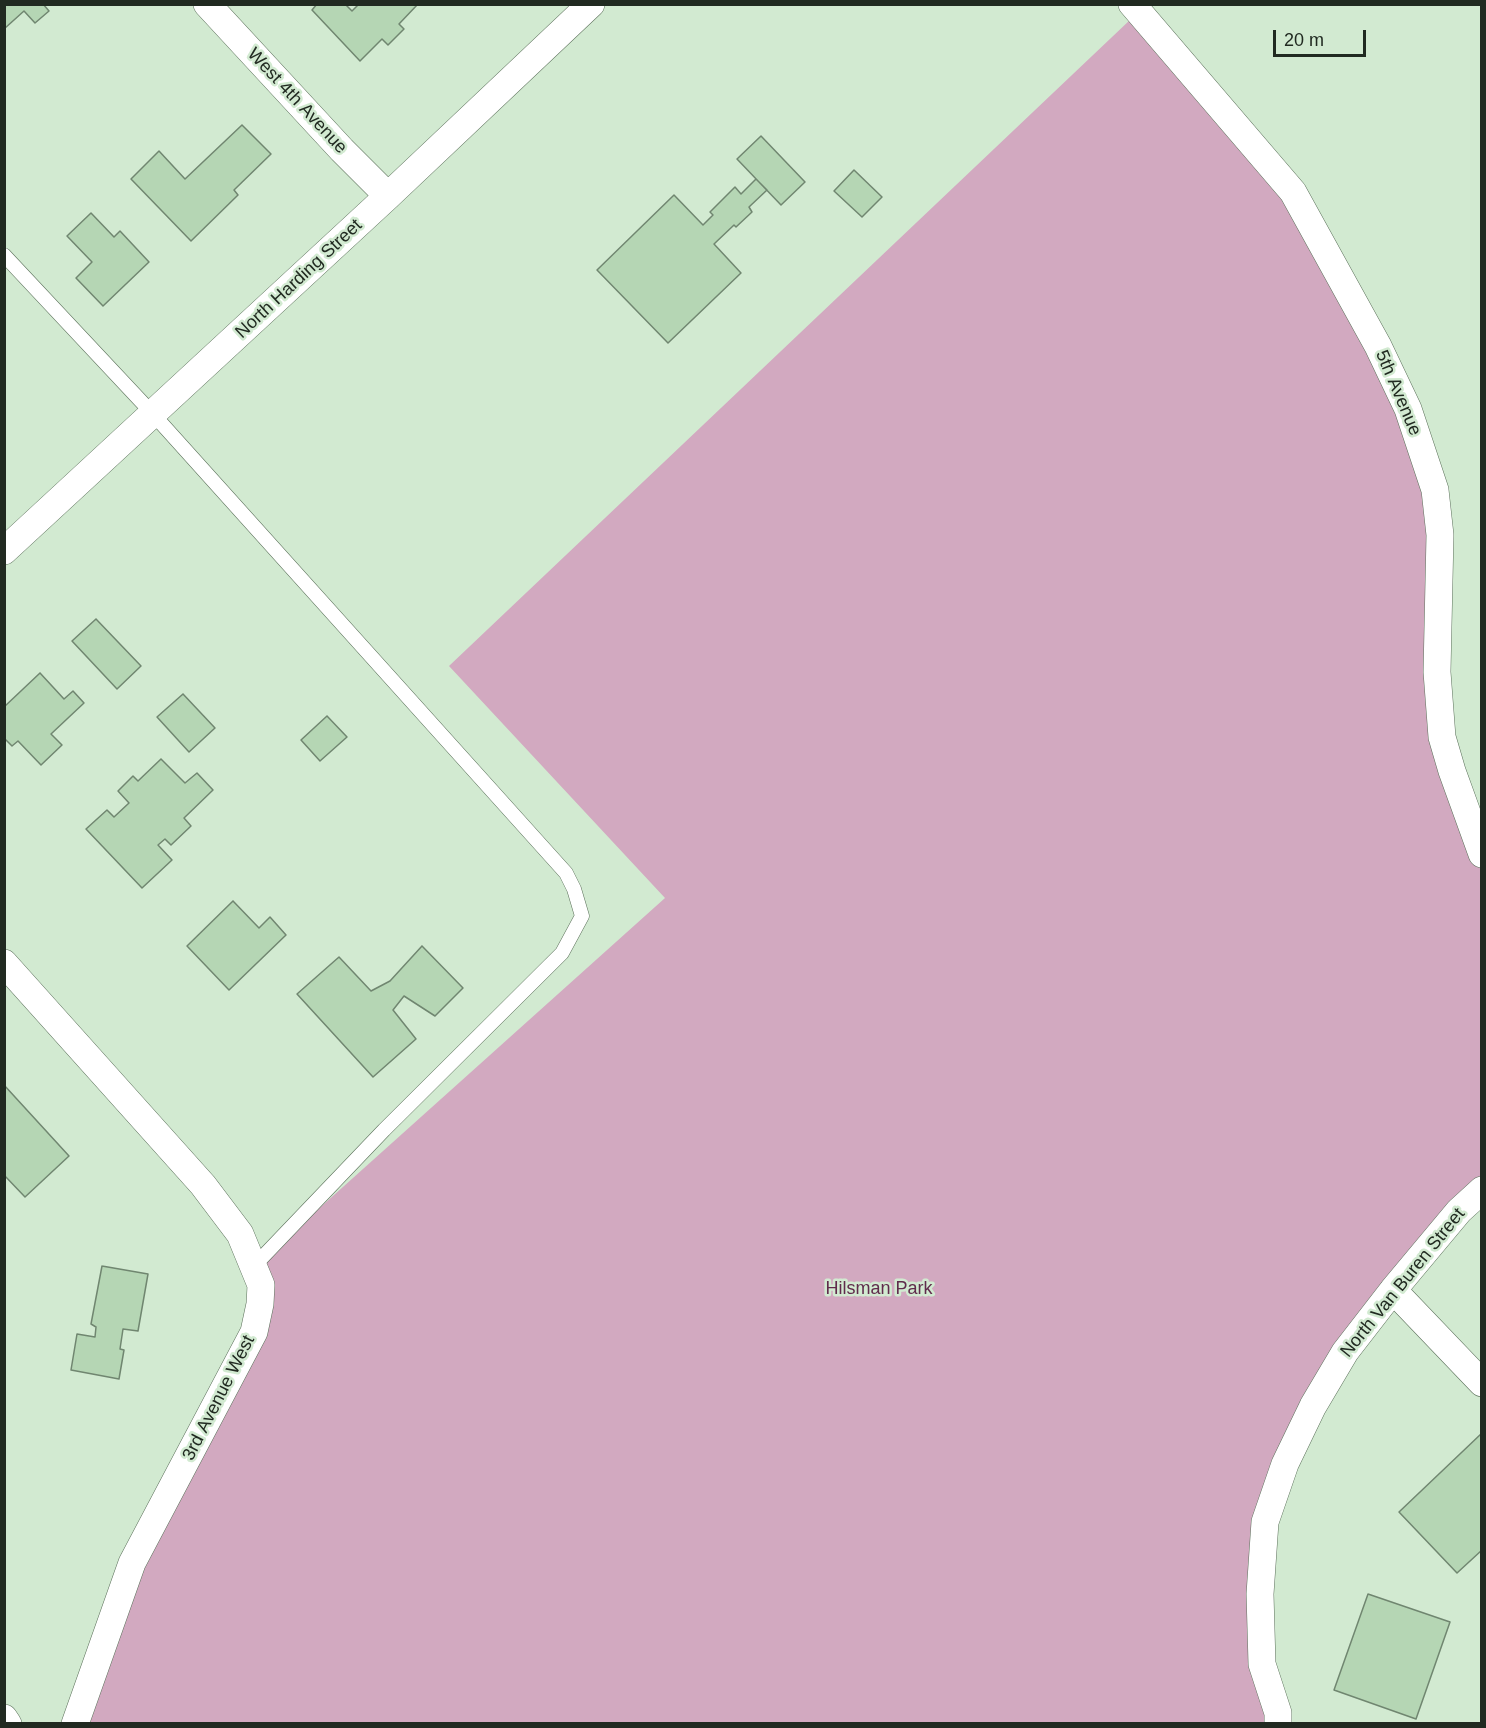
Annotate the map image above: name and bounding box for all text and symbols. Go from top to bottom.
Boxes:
scale bar [1276,18,1369,56]
text: 20 m [1284,30,1324,50]
street label: West 4th Avenue [243,44,351,158]
street label: North Harding Street [231,215,367,343]
street label: 5th Avenue [1370,347,1426,439]
street label: North Van Buren Street [1336,1204,1470,1362]
park label: Hilsman Park [825,1278,933,1300]
street label: 3rd Avenue West [178,1332,260,1464]

